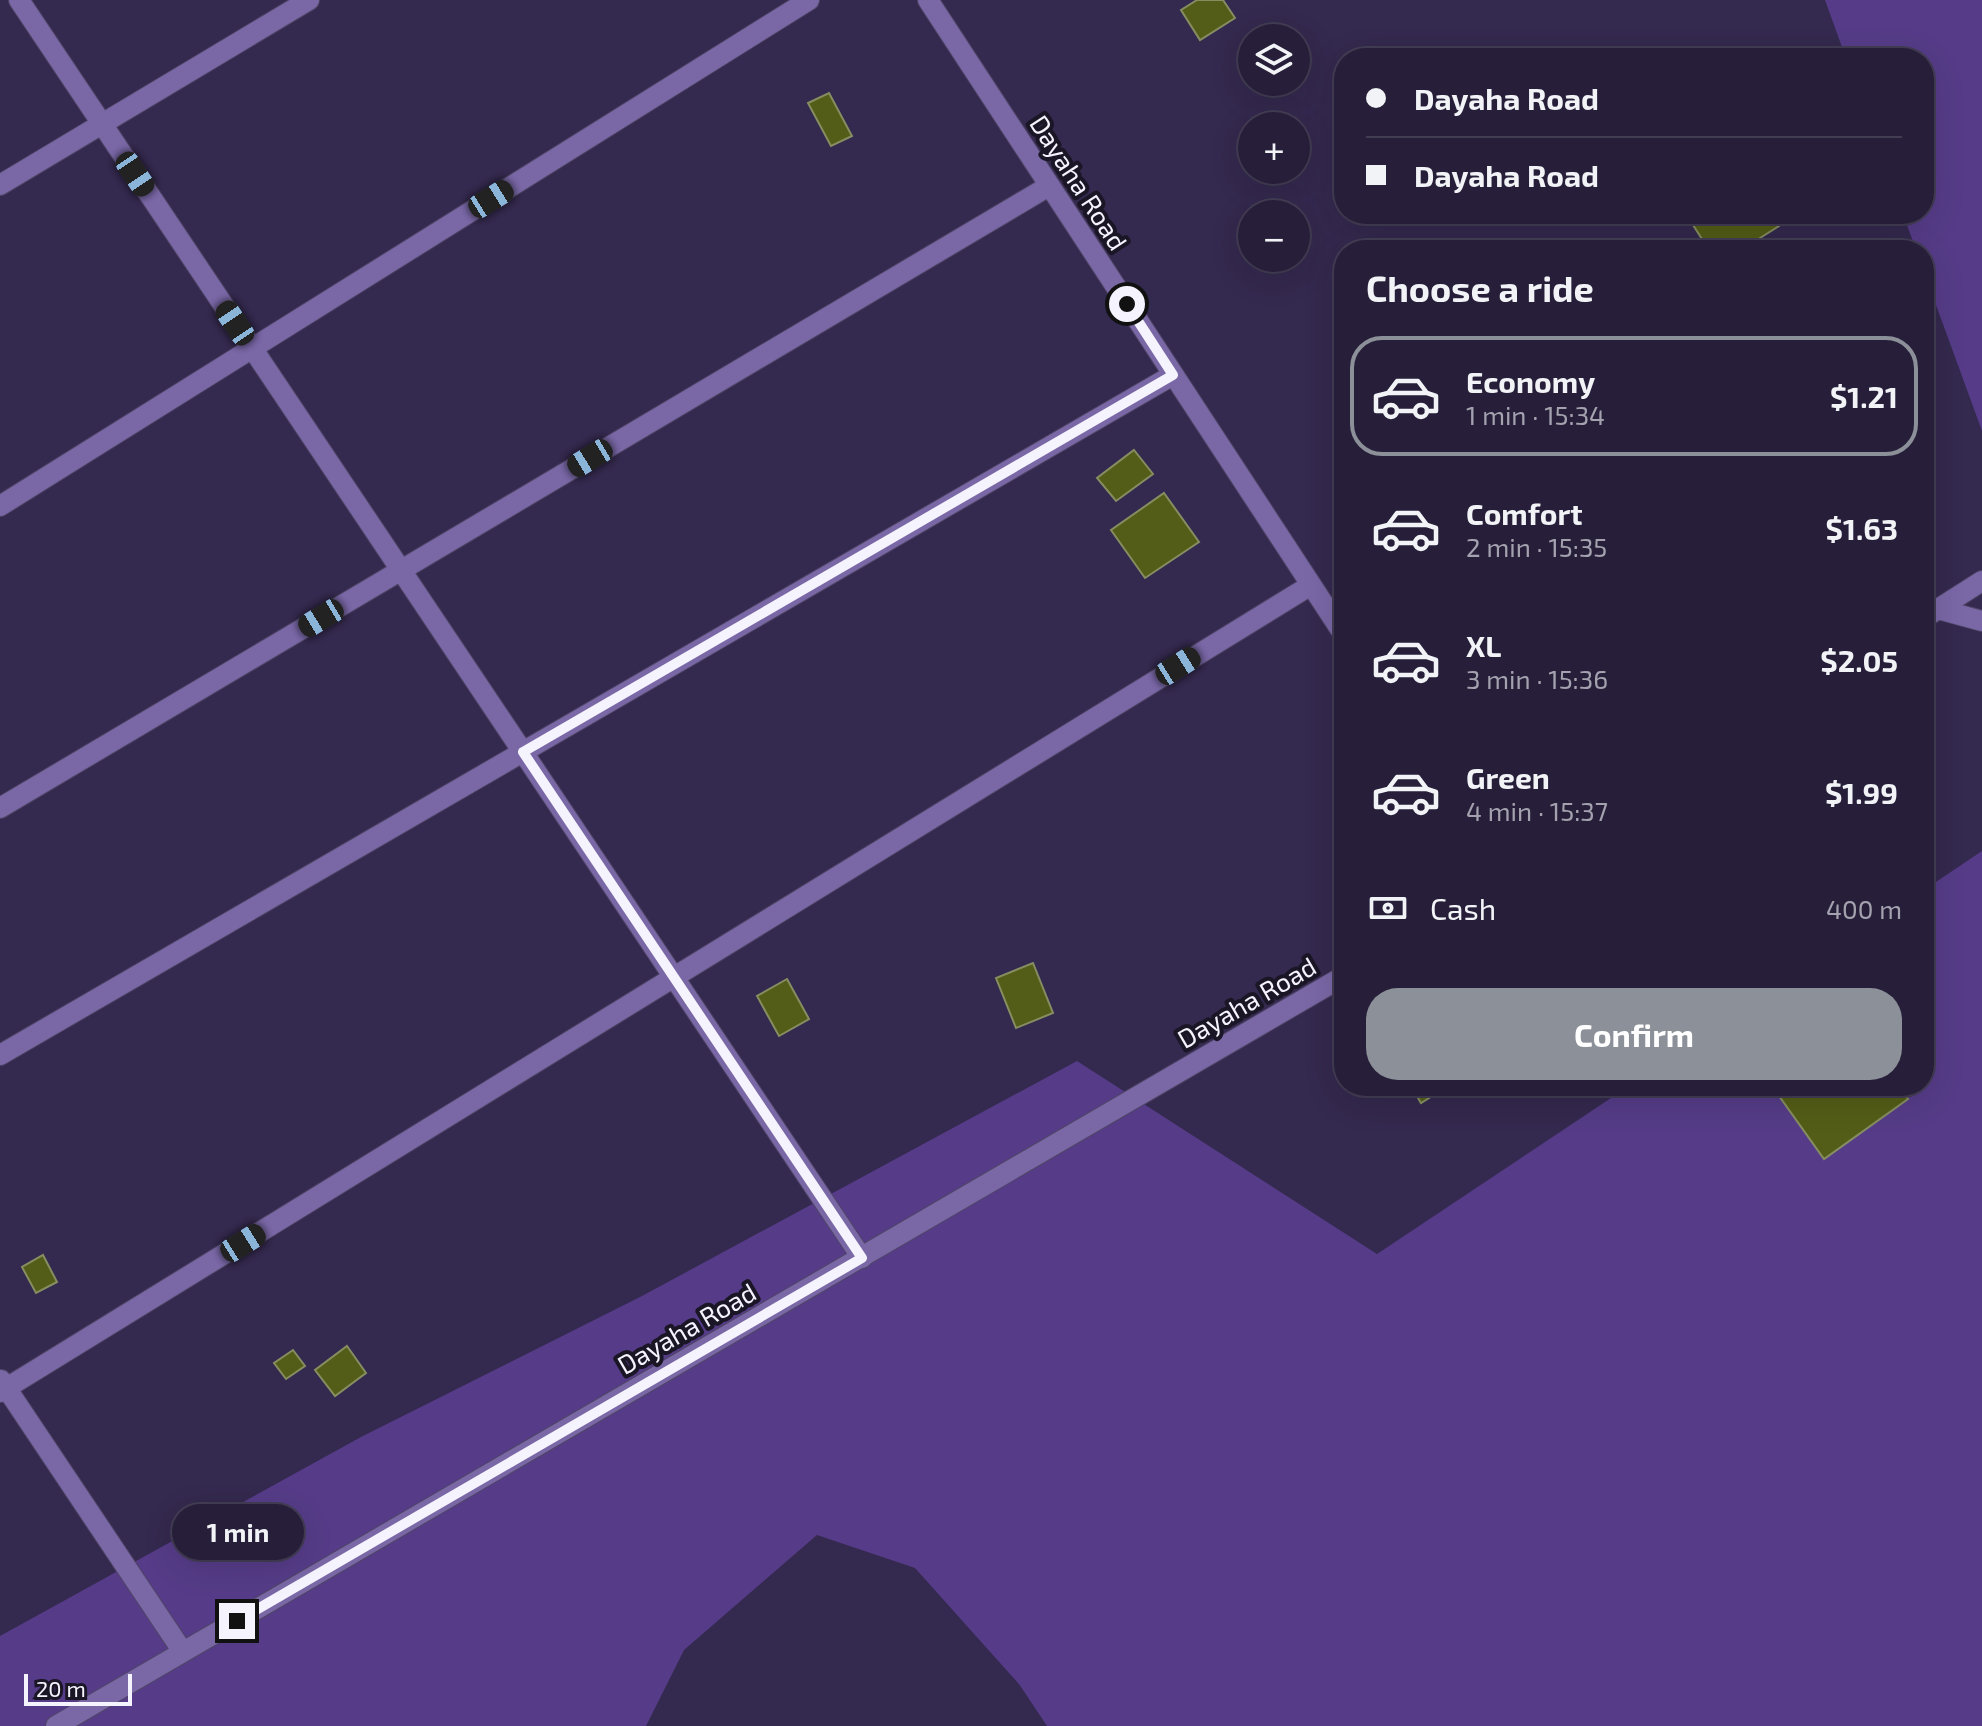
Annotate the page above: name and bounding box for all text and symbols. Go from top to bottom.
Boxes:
map controls [1238,24,1310,272]
button: layers [1238,24,1310,96]
text: Dayaha Road [1414,80,1599,116]
street label: Dayaha Road [1024,109,1134,255]
button: + [1238,112,1310,184]
car [112,147,158,201]
text: Dayaha Road [1414,157,1599,193]
car [464,176,518,222]
button: − [1238,200,1310,272]
text: Choose a ride [1366,266,1594,309]
route start [1109,286,1145,322]
car [212,296,258,350]
icon: car [1370,360,1442,432]
text: Economy [1466,363,1595,399]
text: $1.21 [1830,378,1898,414]
text: 1 min · 15:34 [1466,399,1605,430]
car [563,435,617,481]
icon: car [1370,492,1442,564]
text: Comfort [1466,495,1583,531]
text: $1.63 [1826,510,1898,546]
text: 2 min · 15:35 [1466,531,1607,562]
car [294,595,348,641]
icon: car [1370,624,1442,696]
text: XL [1466,627,1501,663]
text: $2.05 [1820,642,1898,678]
car [1151,643,1205,689]
text: 3 min · 15:36 [1466,663,1608,694]
icon: car [1370,756,1442,828]
text: Green [1466,759,1550,795]
text: $1.99 [1825,774,1898,810]
text: 4 min · 15:37 [1466,795,1608,826]
icon: cash [1366,886,1410,930]
text: Cash [1430,890,1496,926]
text: 400 m [1826,893,1902,924]
street label: Dayaha Road [1172,950,1321,1054]
button: Confirm [1366,988,1902,1080]
car [216,1220,270,1266]
street label: Dayaha Road [612,1276,761,1380]
callout: 1 min [171,1505,303,1561]
text: 1 min [207,1516,269,1547]
route end [219,1603,255,1639]
scale bar [24,1670,132,1706]
text: 20 m [36,1675,86,1701]

